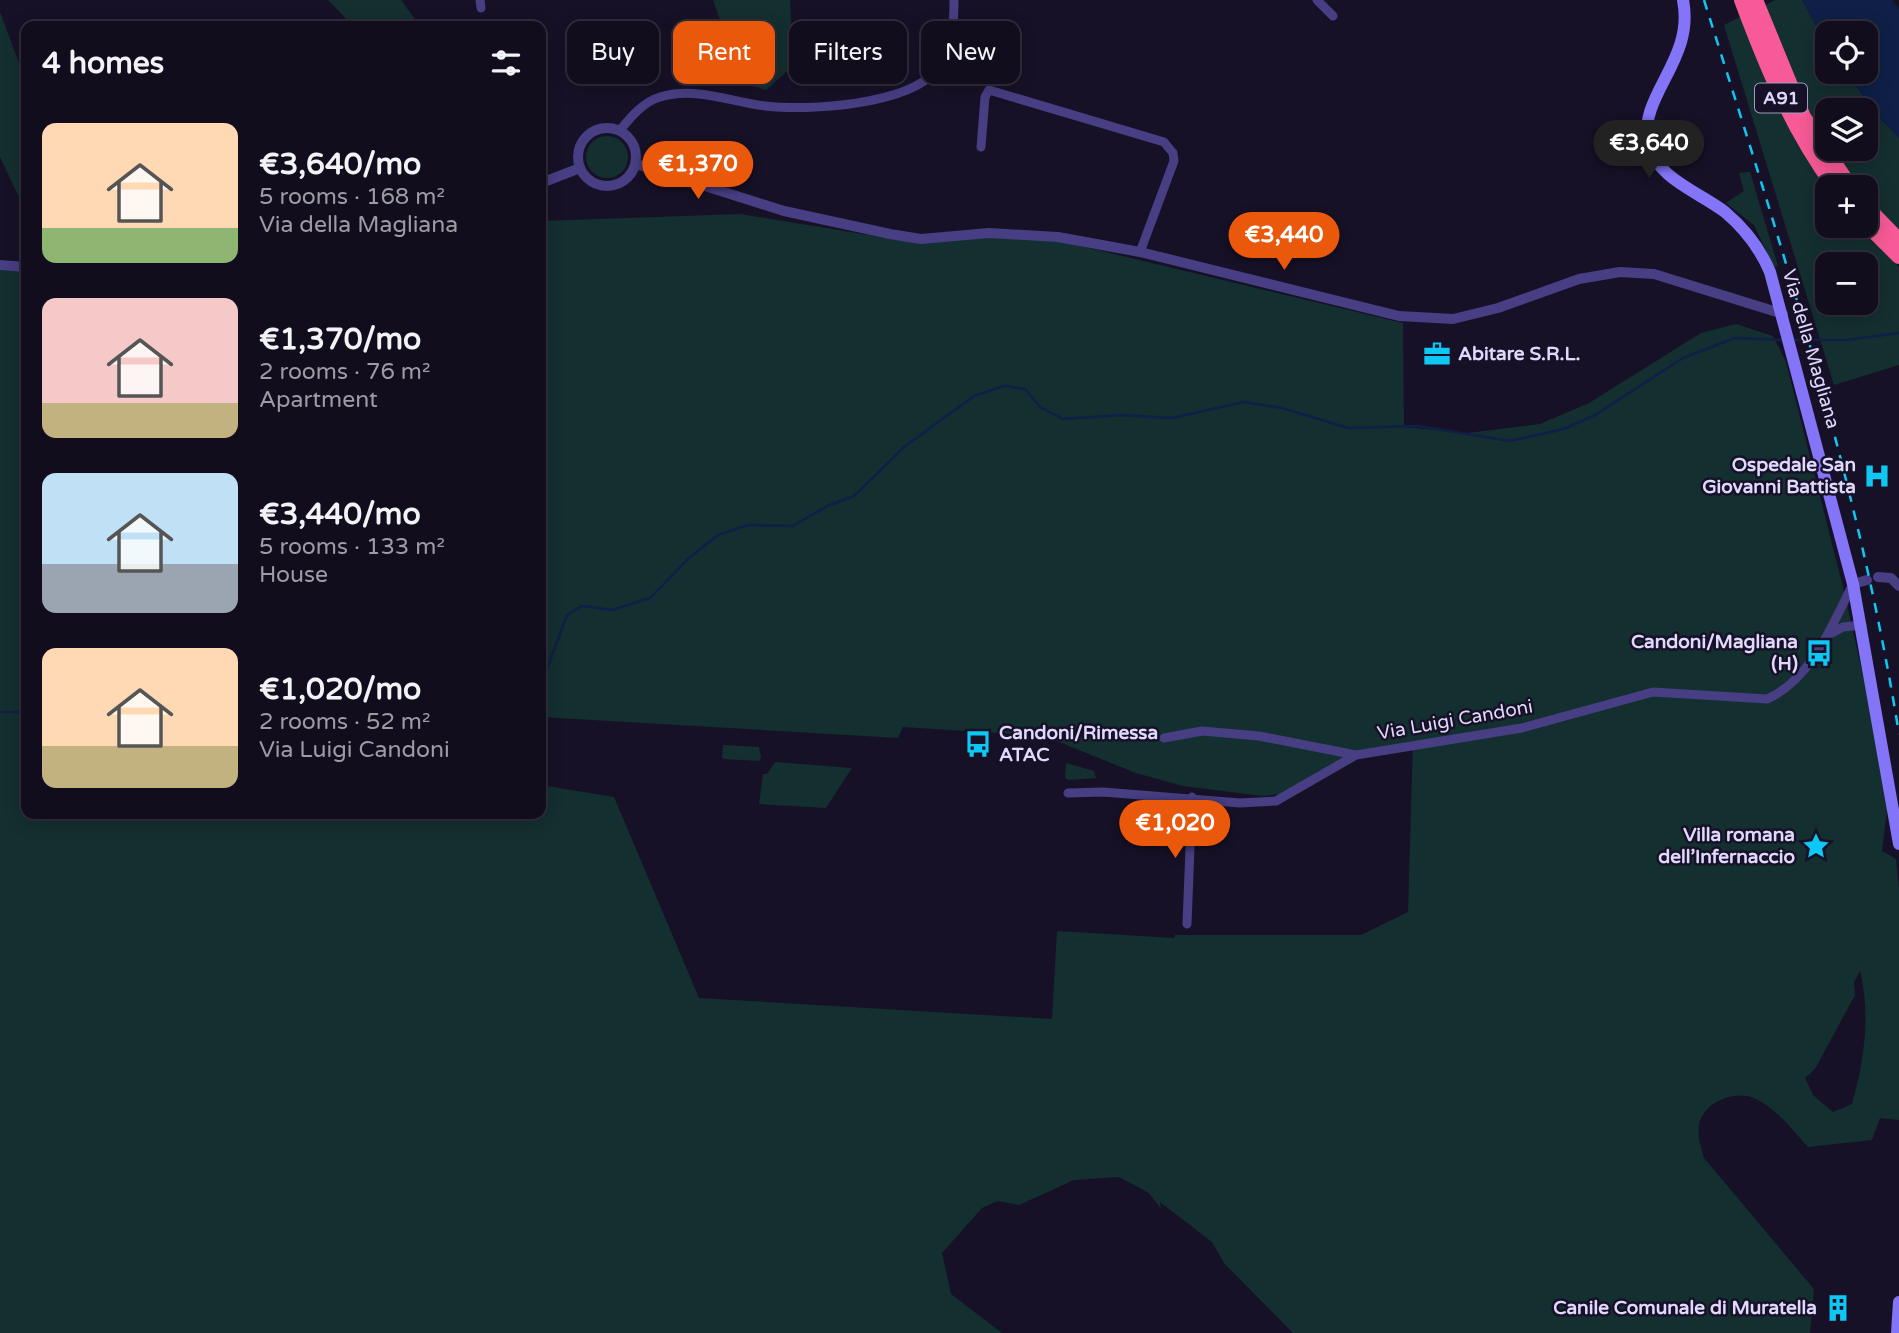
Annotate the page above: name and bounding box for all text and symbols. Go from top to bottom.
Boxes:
chip: Buy [567,21,659,84]
chip: Rent [673,21,775,84]
chip: Filters [789,21,907,84]
chip: New [921,21,1020,84]
map controls [1815,21,1878,315]
button: locate [1815,21,1878,84]
icon: filters [487,44,525,82]
text: 4 homes [42,45,164,82]
road number: A91 [1755,84,1807,113]
button: layers [1815,98,1878,161]
pin: €3,640 [1592,120,1706,180]
text: €3,640 [1609,129,1689,157]
pin: €1,370 [641,142,755,201]
text: €3,640/mo [259,146,421,183]
text: €1,370 [658,150,738,178]
icon: home [98,151,182,235]
button: + [1815,175,1878,238]
text: 5 rooms · 168 m² [259,183,445,211]
text: Via della Magliana [259,211,458,239]
pin: €3,440 [1227,212,1341,272]
text: €3,440 [1245,221,1323,249]
button: − [1815,252,1878,315]
street label: Via della Magliana [1778,267,1844,431]
text: €1,370/mo [259,321,421,358]
icon: home [98,326,182,410]
office icon: Abitare S.R.L. [1422,339,1452,369]
place label: Abitare S.R.L. [1458,343,1580,365]
text: 2 rooms · 76 m² [259,358,430,386]
text: Apartment [259,386,378,414]
place label: Ospedale San Giovanni Battista [1702,454,1856,498]
hospital icon: Ospedale San Giovanni Battista [1862,461,1892,491]
text: €3,440/mo [259,496,421,533]
icon: home [98,501,182,585]
text: 5 rooms · 133 m² [259,533,445,561]
text: House [259,561,328,589]
place label: Candoni/Magliana (H) [1631,631,1798,675]
bus stop icon: Candoni/Magliana (H) [1804,638,1834,668]
text: €1,020/mo [259,671,421,708]
icon: home [98,676,182,760]
street label: Via Luigi Candoni [1376,695,1534,745]
text: 2 rooms · 52 m² [259,708,430,736]
place label: Candoni/Rimessa ATAC [999,722,1158,766]
bus stop icon: Candoni/Rimessa ATAC [963,729,993,759]
text: Via Luigi Candoni [259,736,450,764]
pin: €1,020 [1118,800,1232,860]
text: €1,020 [1135,809,1215,837]
place label: Villa romana dell’Infernaccio [1658,824,1795,868]
place icon: Villa romana dell’Infernaccio [1801,831,1831,861]
building icon: Canile Comunale di Muratella [1823,1293,1853,1323]
place label: Canile Comunale di Muratella [1553,1297,1817,1319]

